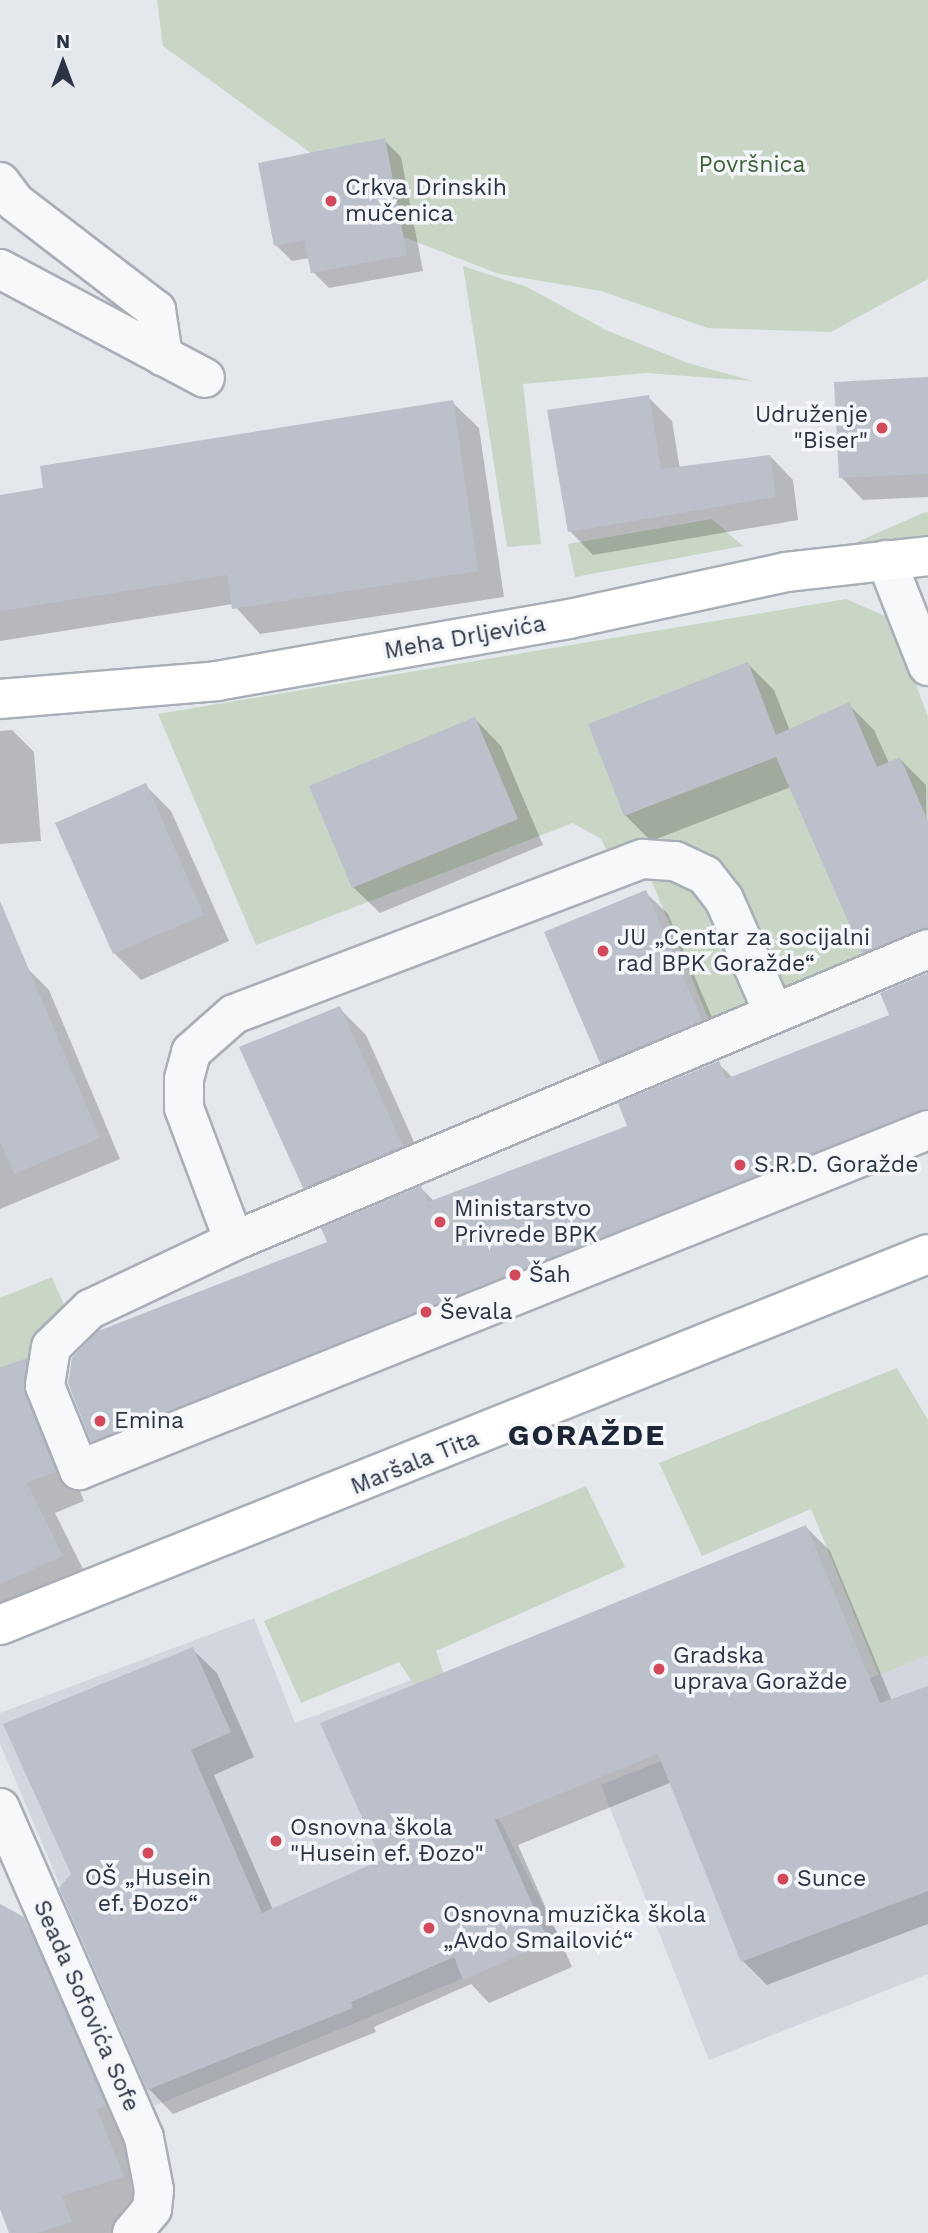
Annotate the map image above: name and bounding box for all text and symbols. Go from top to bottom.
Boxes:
north arrow [28,28,98,98]
text: N [56,30,70,53]
park label: Površnica [699,151,805,179]
place label: Crkva Drinskih mučenica [345,174,507,228]
marker: Crkva Drinskih mučenica [323,193,339,209]
place label: Udruženje "Biser" [755,401,868,455]
marker: Udruženje "Biser" [874,420,890,436]
street label: Meha Drljevića [382,610,548,666]
place label: JU „Centar za socijalni rad BPK Goražde“ [617,924,871,978]
marker: JU „Centar za socijalni rad BPK Goražde“ [595,943,611,959]
place label: S.R.D. Goražde [754,1151,918,1179]
marker: S.R.D. Goražde [732,1157,748,1173]
place label: Ministarstvo Privrede BPK [454,1195,597,1249]
marker: Ministarstvo Privrede BPK [432,1214,448,1230]
place label: Šah [529,1261,571,1289]
marker: Šah [507,1267,523,1283]
place label: Ševala [440,1298,512,1326]
marker: Ševala [418,1304,434,1320]
place label: Emina [114,1407,184,1435]
marker: Emina [92,1413,108,1429]
district label: GORAŽDE [509,1417,665,1453]
street label: Maršala Tita [346,1425,484,1501]
place label: Gradska uprava Goražde [673,1642,848,1696]
marker: Gradska uprava Goražde [651,1661,667,1677]
place label: Osnovna škola "Husein ef. Đozo" [290,1814,484,1868]
marker: Osnovna škola "Husein ef. Đozo" [268,1833,284,1849]
marker: OŠ „Husein ef. Đozo“ [140,1845,156,1861]
place label: OŠ „Husein ef. Đozo“ [85,1864,211,1918]
place label: Sunce [797,1865,866,1893]
marker: Sunce [775,1871,791,1887]
street label: Seada Sofovića Sofe [27,1896,145,2116]
place label: Osnovna muzička škola „Avdo Smailović“ [443,1901,707,1955]
marker: Osnovna muzička škola „Avdo Smailović“ [421,1920,437,1936]

